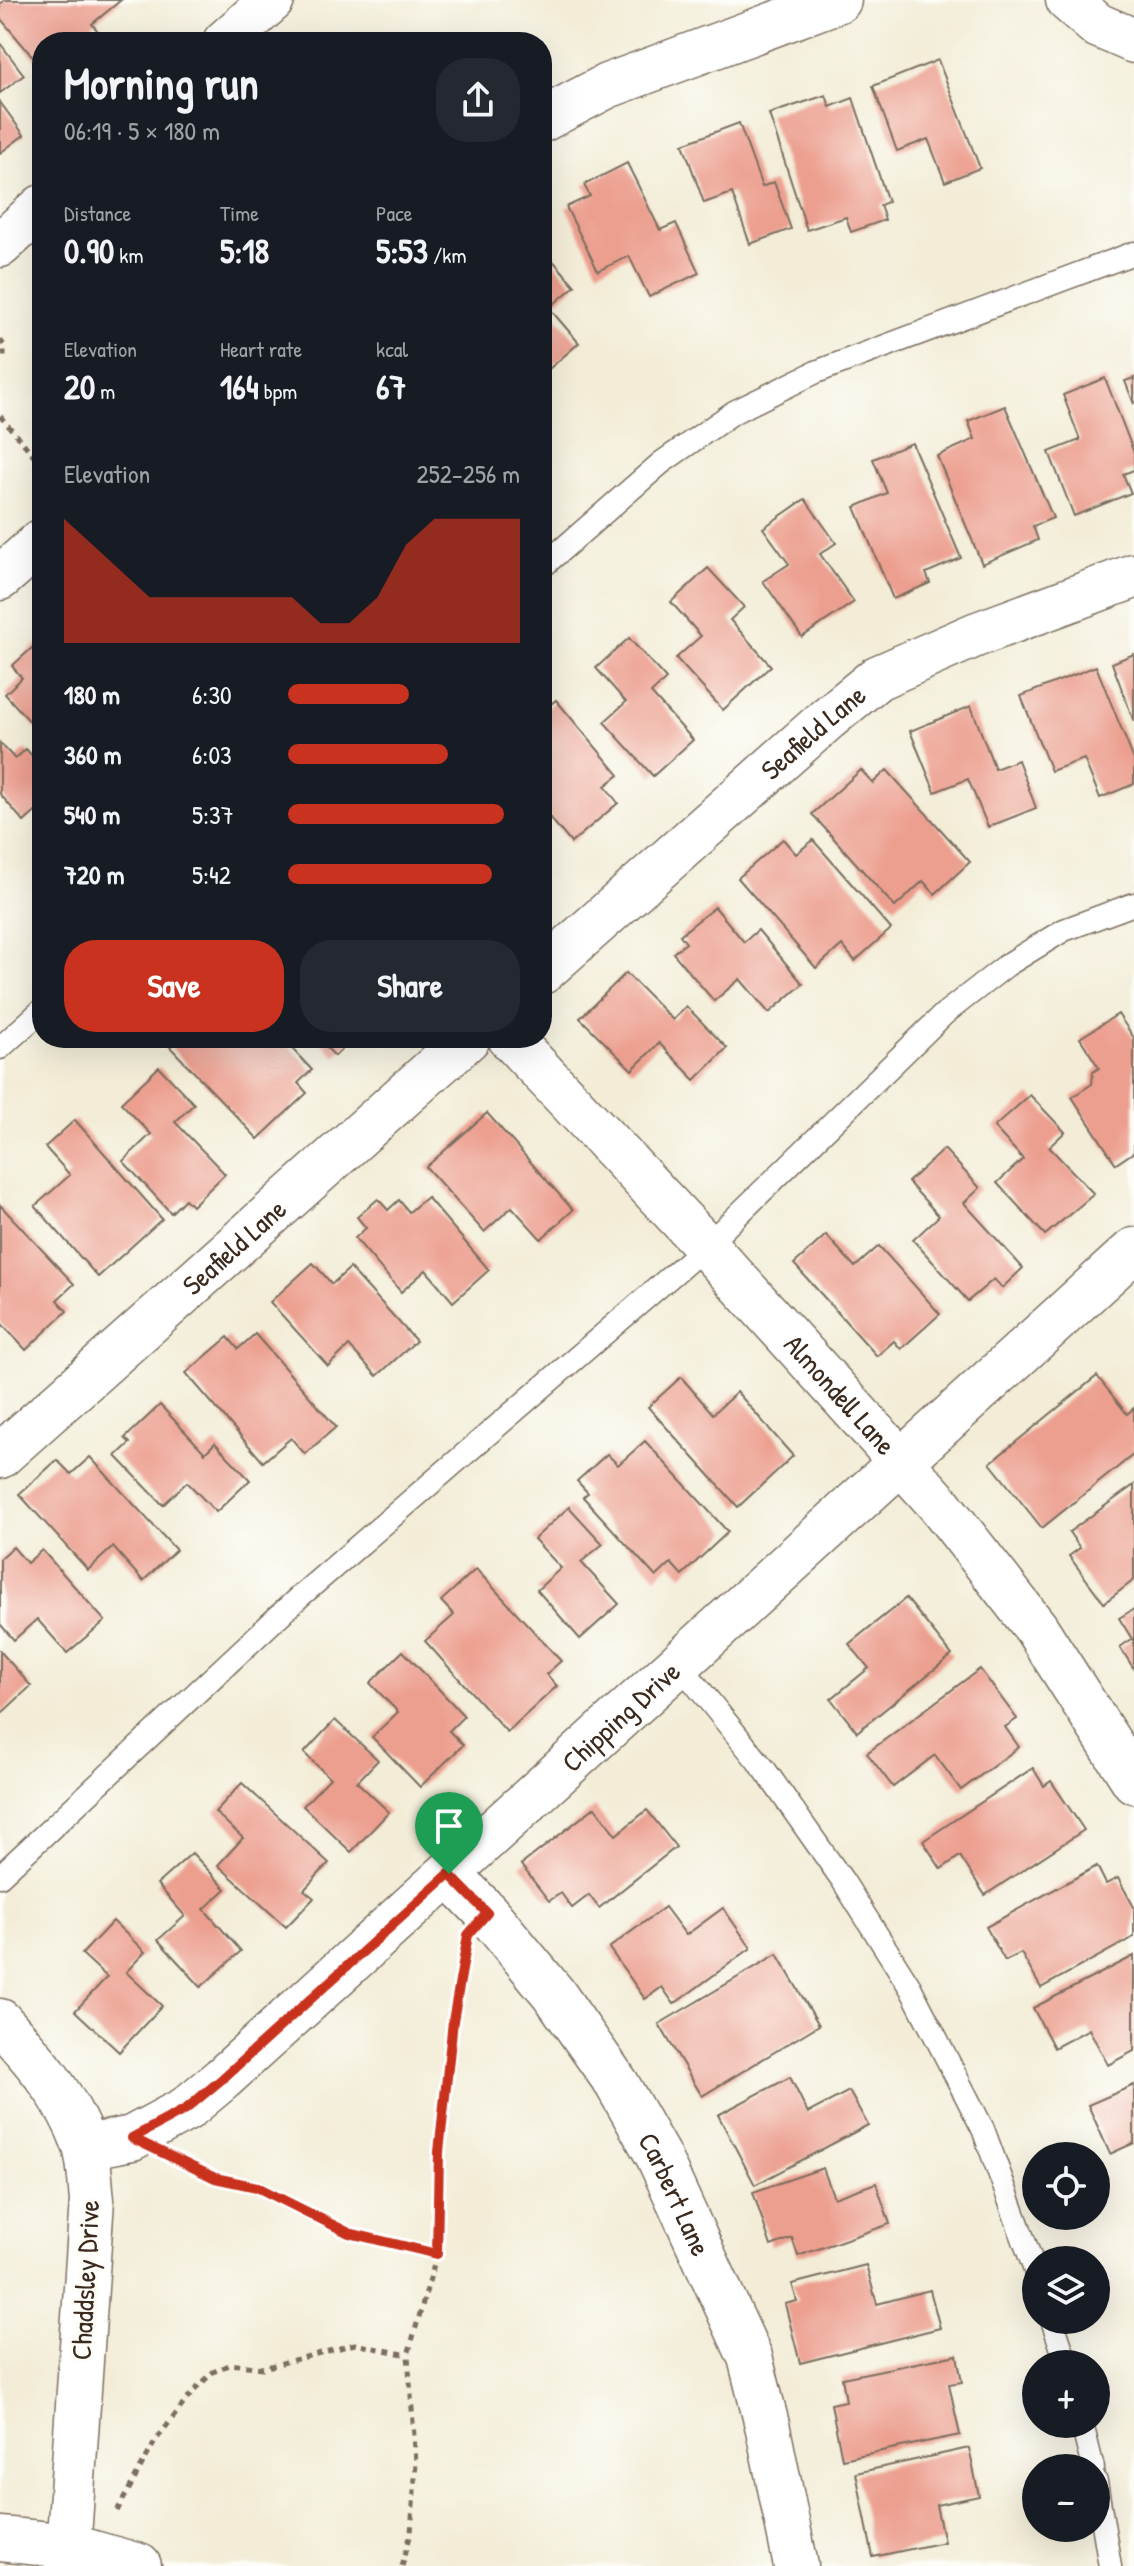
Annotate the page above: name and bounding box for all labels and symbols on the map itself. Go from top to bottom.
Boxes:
street label: Seafield Lane [752,676,874,788]
street label: Seafield Lane [174,1190,294,1303]
street label: Almondell Lane [776,1326,905,1463]
street label: Chipping Drive [553,1653,688,1780]
pin [415,1792,483,1874]
street label: Carbert Lane [629,2126,720,2262]
street label: Chaddsley Drive [62,2199,108,2361]

